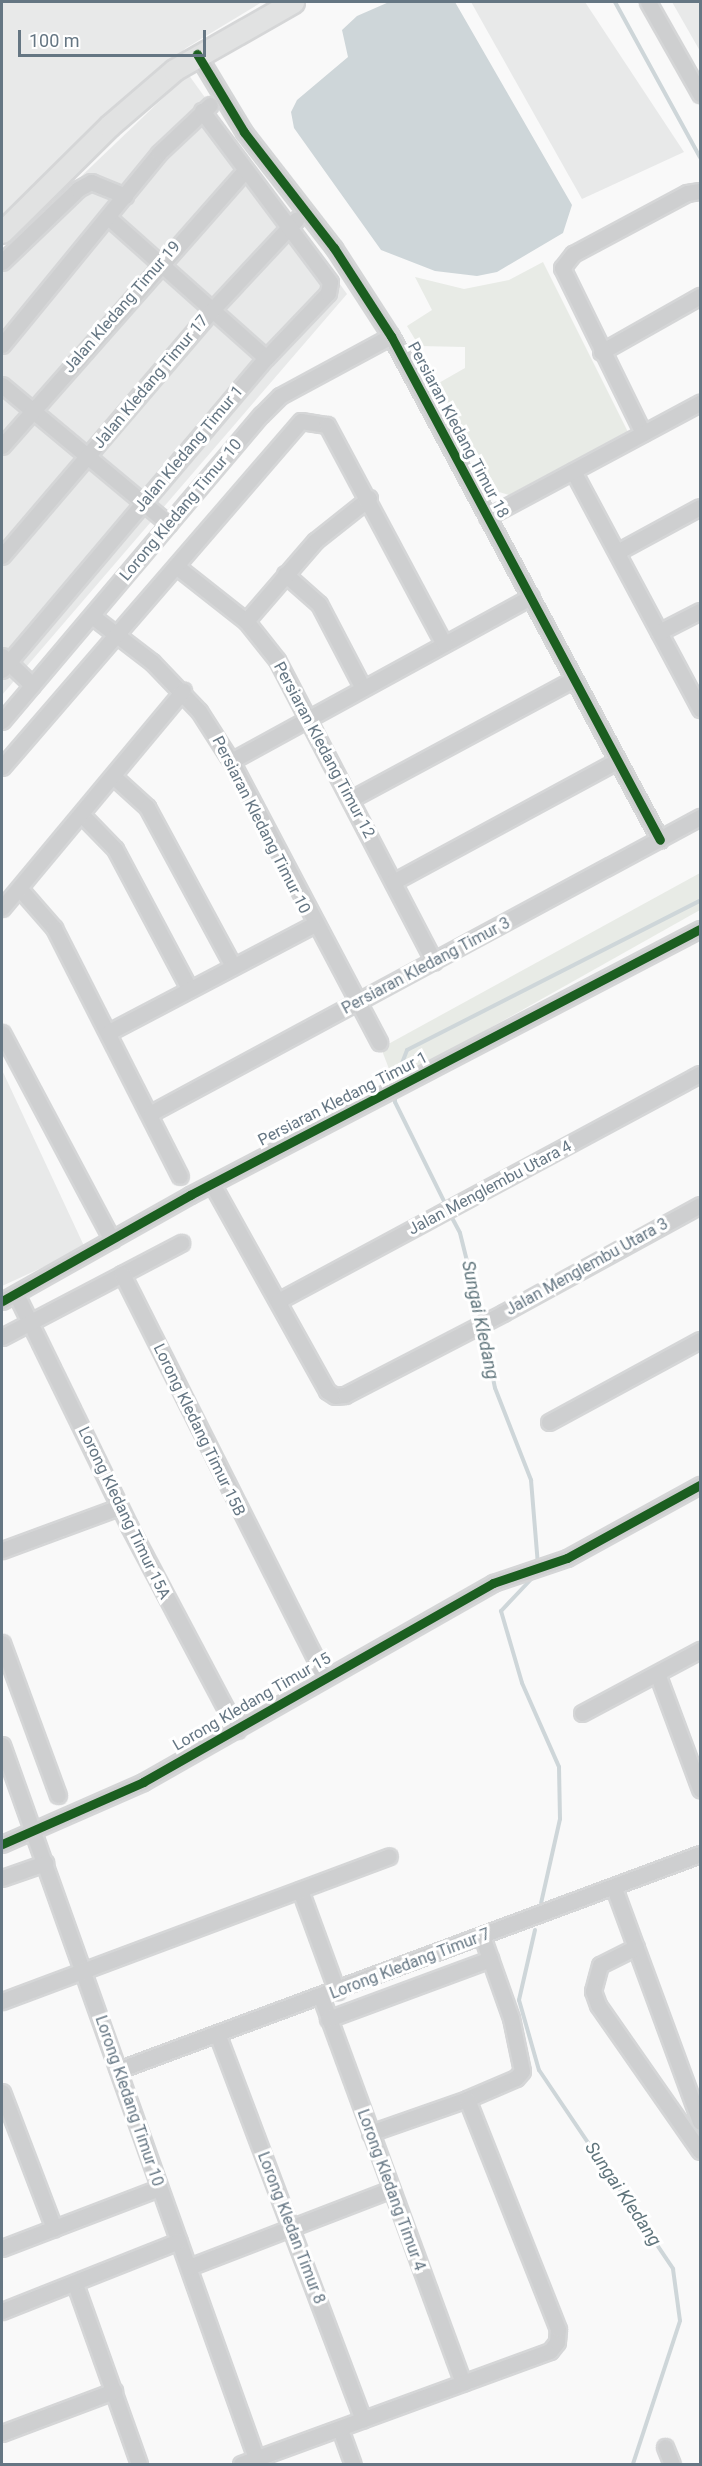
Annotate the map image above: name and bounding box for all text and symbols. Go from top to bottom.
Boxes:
scale bar [21,18,208,56]
text: 100 m [29,30,80,51]
street label: Jalan Kledang Timur 19 [59,237,185,377]
street label: Jalan Kledang Timur 17 [89,311,213,453]
street label: Persiaran Kledang Timur 18 [403,339,513,521]
street label: Jalan Kledang Timur 1 [130,382,248,516]
street label: Lorong Kledang Timur 10 [116,435,246,585]
street label: Persiaran Kledang Timur 12 [269,659,379,841]
street label: Persiaran Kledang Timur 10 [208,733,314,917]
street label: Persiaran Kledang Timur 3 [339,913,513,1019]
street label: Persiaran Kledang Timur 1 [255,1048,431,1150]
street label: Jalan Menglembu Utara 4 [405,1137,575,1239]
street label: Jalan Menglembu Utara 3 [503,1214,671,1320]
water label: Sungai Kledang [457,1259,503,1381]
street label: Lorong Kledang Timur 15B [149,1341,249,1519]
street label: Lorong Kledang Timur 15A [74,1423,174,1603]
street label: Lorong Kledang Timur 15 [169,1649,335,1755]
street label: Lorong Kledang Timur 7 [327,1924,493,2004]
street label: Lorong Kledang Timur 10 [91,2013,167,2189]
street label: Lorong Kledang Timur 4 [353,2107,429,2273]
water label: Sungai Kledang [580,2138,666,2250]
street label: Lorong Kledan Timur 8 [253,2149,329,2307]

